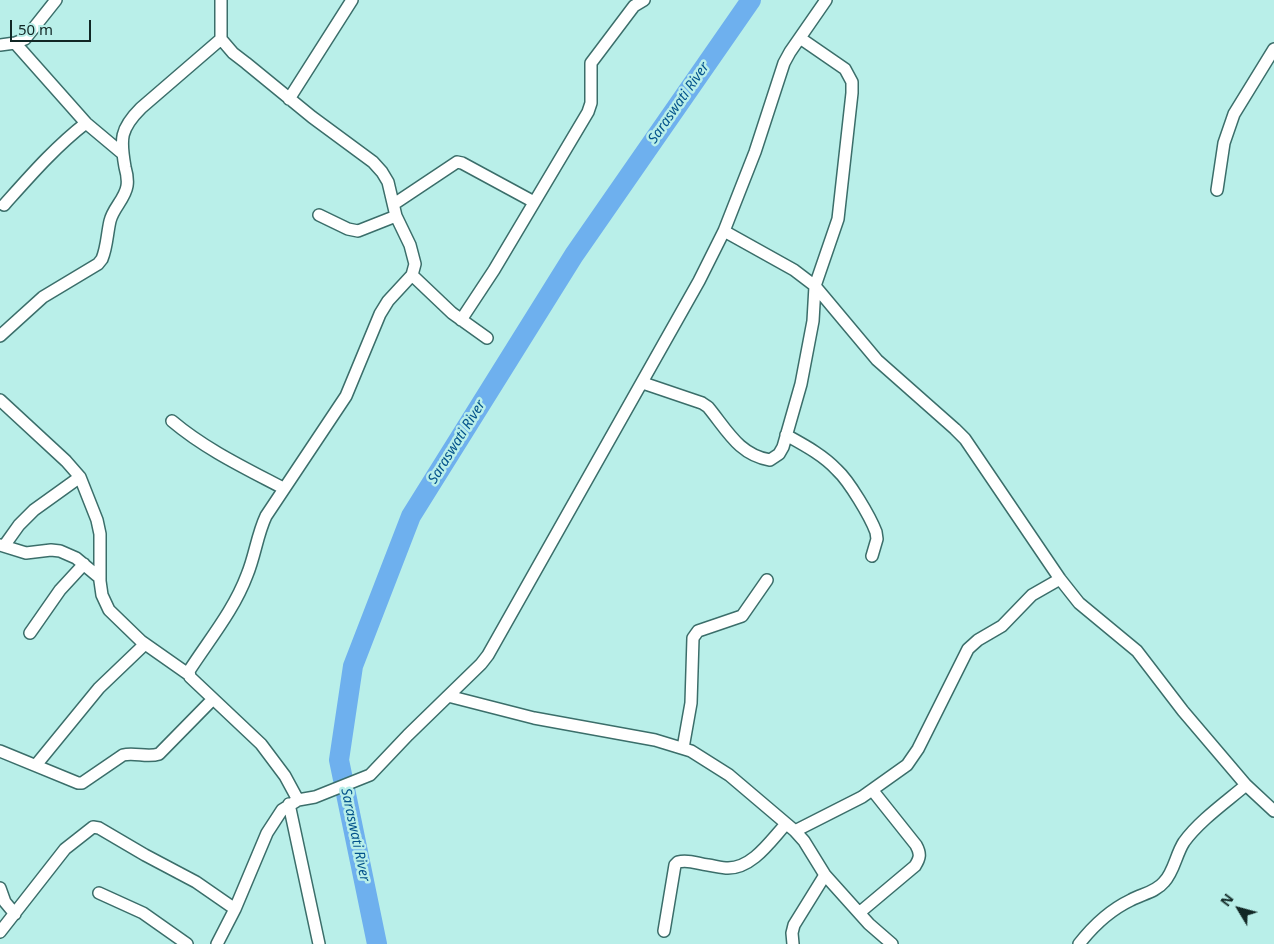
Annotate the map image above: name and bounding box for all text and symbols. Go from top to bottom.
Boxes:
scale bar [12,10,94,42]
text: 50 m [18,19,53,39]
water label: Saraswati River [645,59,713,147]
water label: Saraswati River [425,397,489,487]
water label: Saraswati River [337,787,373,883]
north arrow [1214,884,1264,934]
text: N [1216,889,1238,910]

